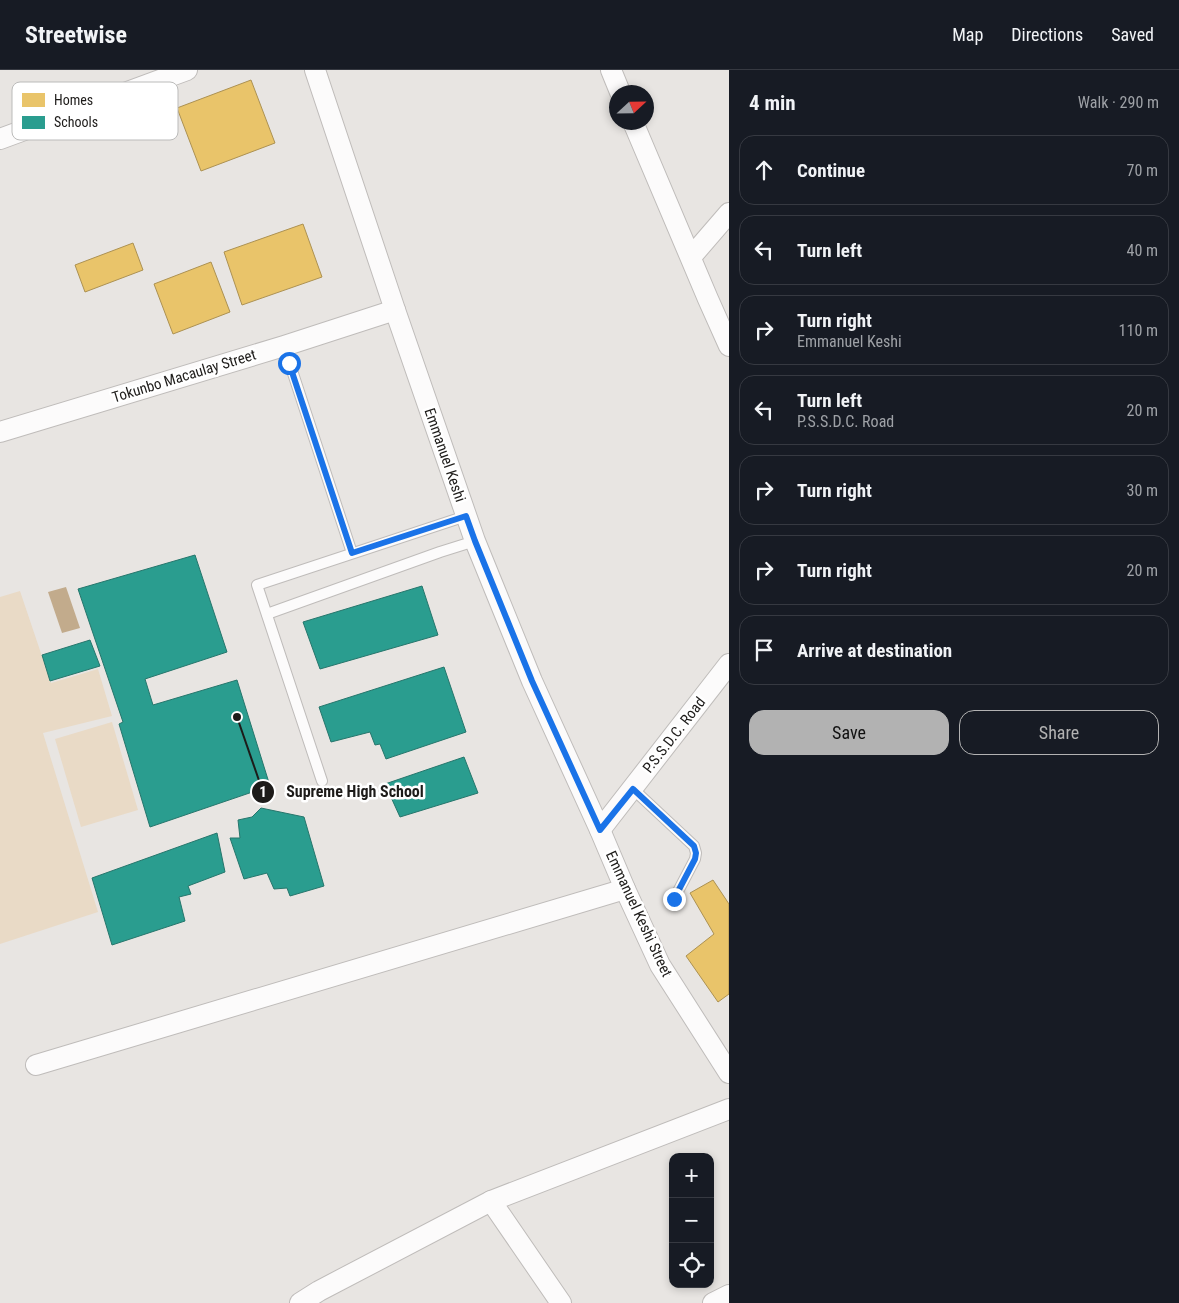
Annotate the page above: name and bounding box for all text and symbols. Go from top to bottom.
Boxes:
text: Streetwise [25,21,127,49]
text: Map [952,24,983,45]
text: Directions [1011,24,1083,45]
text: Saved [1111,24,1154,45]
legend [12,82,178,140]
north arrow [609,85,654,130]
text: 4 min [749,91,796,115]
text: Homes [54,92,93,108]
text: Walk · 290 m [1078,93,1159,112]
text: Schools [54,114,98,130]
icon: ahead [750,156,778,184]
text: Continue [797,159,865,182]
text: 70 m [1126,161,1158,180]
icon: left [750,236,778,264]
text: Turn left [797,239,862,262]
text: 40 m [1126,241,1158,260]
text: Turn right [797,309,872,332]
icon: right [750,316,778,344]
text: 110 m [1119,321,1158,340]
text: Emmanuel Keshi [797,332,902,351]
street label: Tokunbo Macaulay Street [110,346,258,406]
route start [278,352,301,375]
text: Turn left [797,389,862,412]
icon: left [750,396,778,424]
text: 20 m [1126,401,1158,420]
street label: Emmanuel Keshi [421,406,469,504]
text: P.S.S.D.C. Road [797,412,894,431]
icon: right [750,476,778,504]
text: Turn right [797,479,872,502]
text: 30 m [1126,481,1158,500]
icon: right [750,556,778,584]
text: Turn right [797,559,872,582]
text: 20 m [1126,561,1158,580]
icon: arrive [750,636,778,664]
text: Arrive at destination [797,639,952,662]
street label: P.S.S.D.C. Road [639,694,709,776]
button: Save [749,710,949,755]
button: Share [959,710,1159,755]
callout: Supreme High School [251,776,434,807]
text: Supreme High School [286,782,424,801]
text: 1 [259,783,267,801]
street label: Emmanuel Keshi Street [602,848,676,980]
route end [663,888,686,911]
map controls [669,1153,714,1288]
button: + [669,1153,714,1198]
button: − [669,1198,714,1243]
button: locate [669,1243,714,1288]

